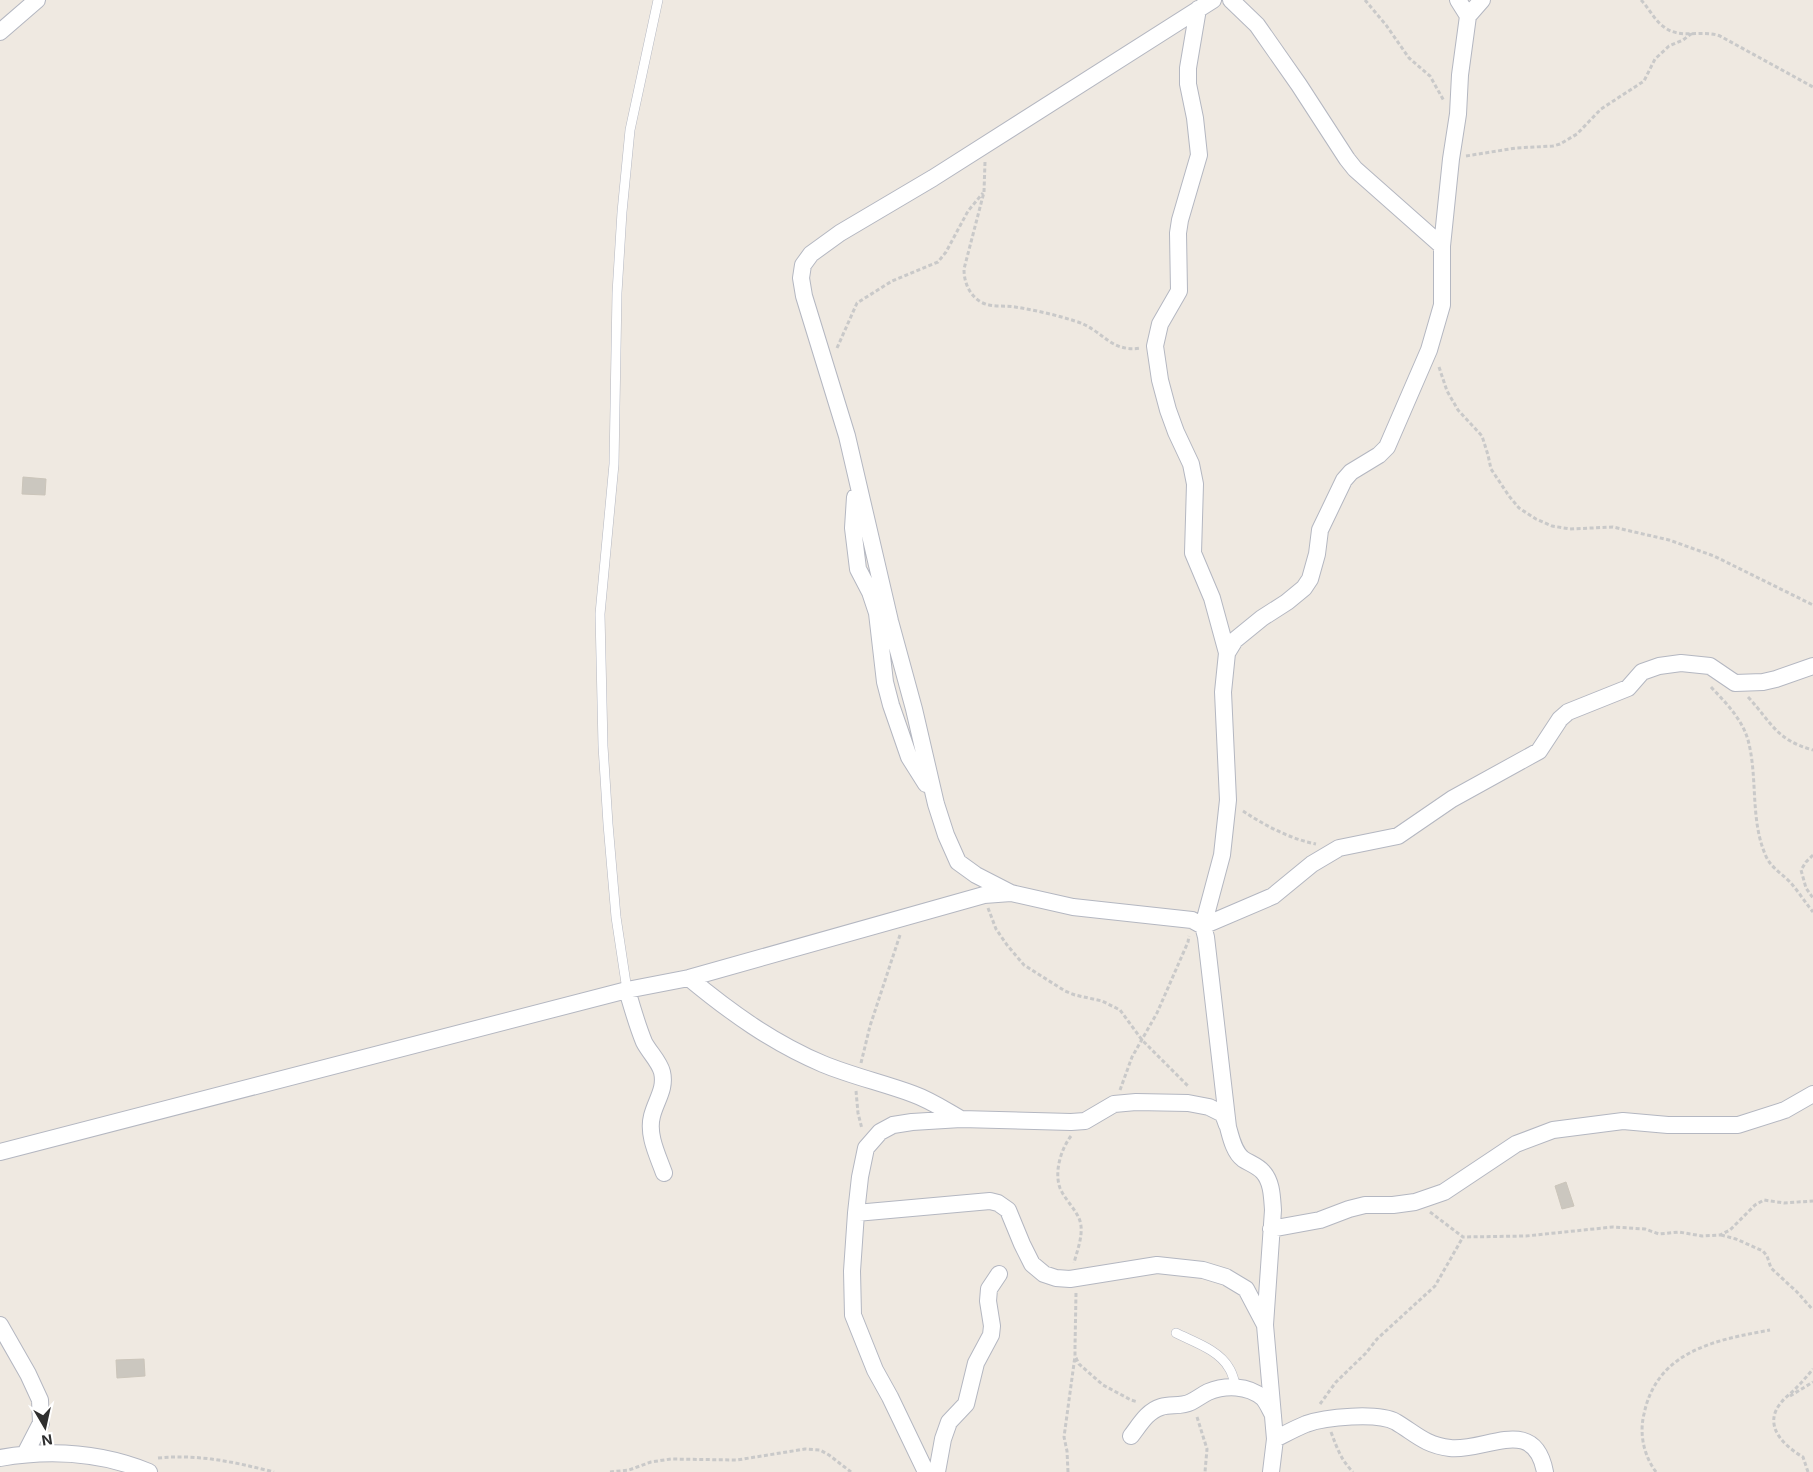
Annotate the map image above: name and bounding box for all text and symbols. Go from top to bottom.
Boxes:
north arrow [20,1402,70,1452]
text: N [41,1431,54,1450]

